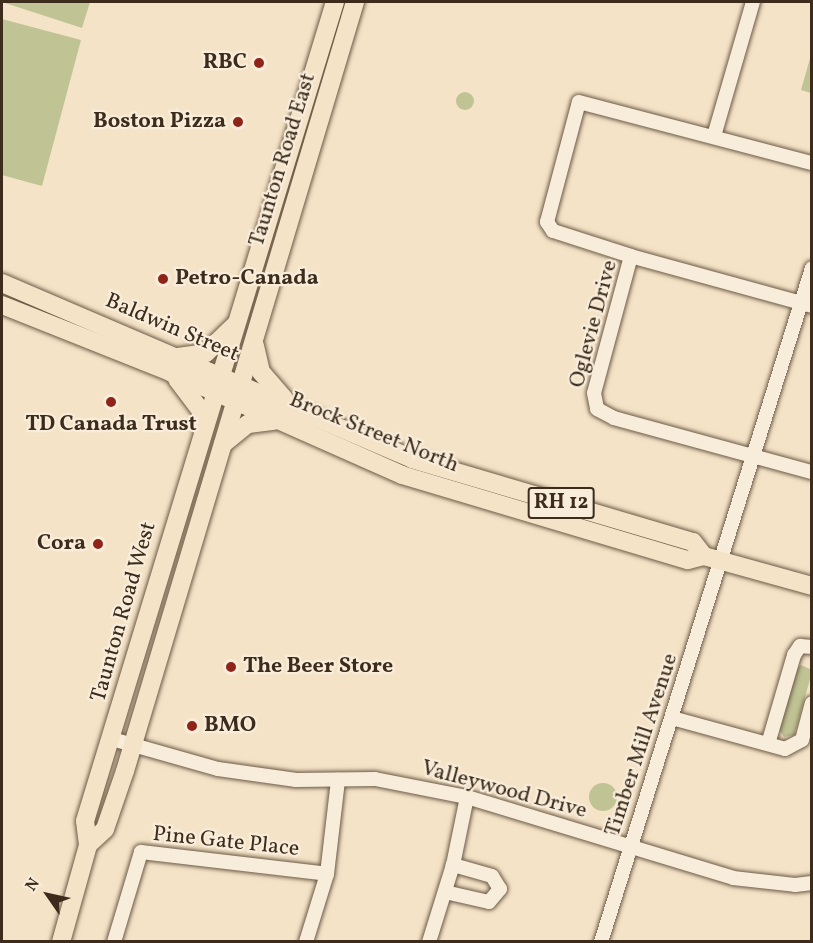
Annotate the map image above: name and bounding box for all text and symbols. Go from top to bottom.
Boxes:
place label: RBC [203,50,247,76]
marker: RBC [252,56,266,70]
street label: Taunton Road East [244,70,322,250]
place label: Boston Pizza [93,109,226,135]
marker: Boston Pizza [231,115,245,129]
street label: Oglevie Drive [564,257,624,391]
place label: Petro-Canada [175,266,319,292]
marker: Petro-Canada [156,272,170,286]
street label: Baldwin Street [101,288,243,368]
street label: Brock Street North [285,387,463,479]
marker: TD Canada Trust [104,395,118,409]
place label: TD Canada Trust [25,412,197,438]
road number: RH 12 [526,485,596,521]
street label: Taunton Road West [86,519,162,705]
place label: Cora [37,531,86,557]
marker: Cora [91,537,105,551]
street label: Timber Mill Avenue [600,650,684,840]
place label: The Beer Store [243,654,393,680]
marker: The Beer Store [224,660,238,674]
place label: BMO [204,713,256,739]
marker: BMO [185,719,199,733]
street label: Valleywood Drive [418,755,590,825]
street label: Pine Gate Place [152,821,300,863]
north arrow [18,865,78,925]
text: N [21,874,45,896]

